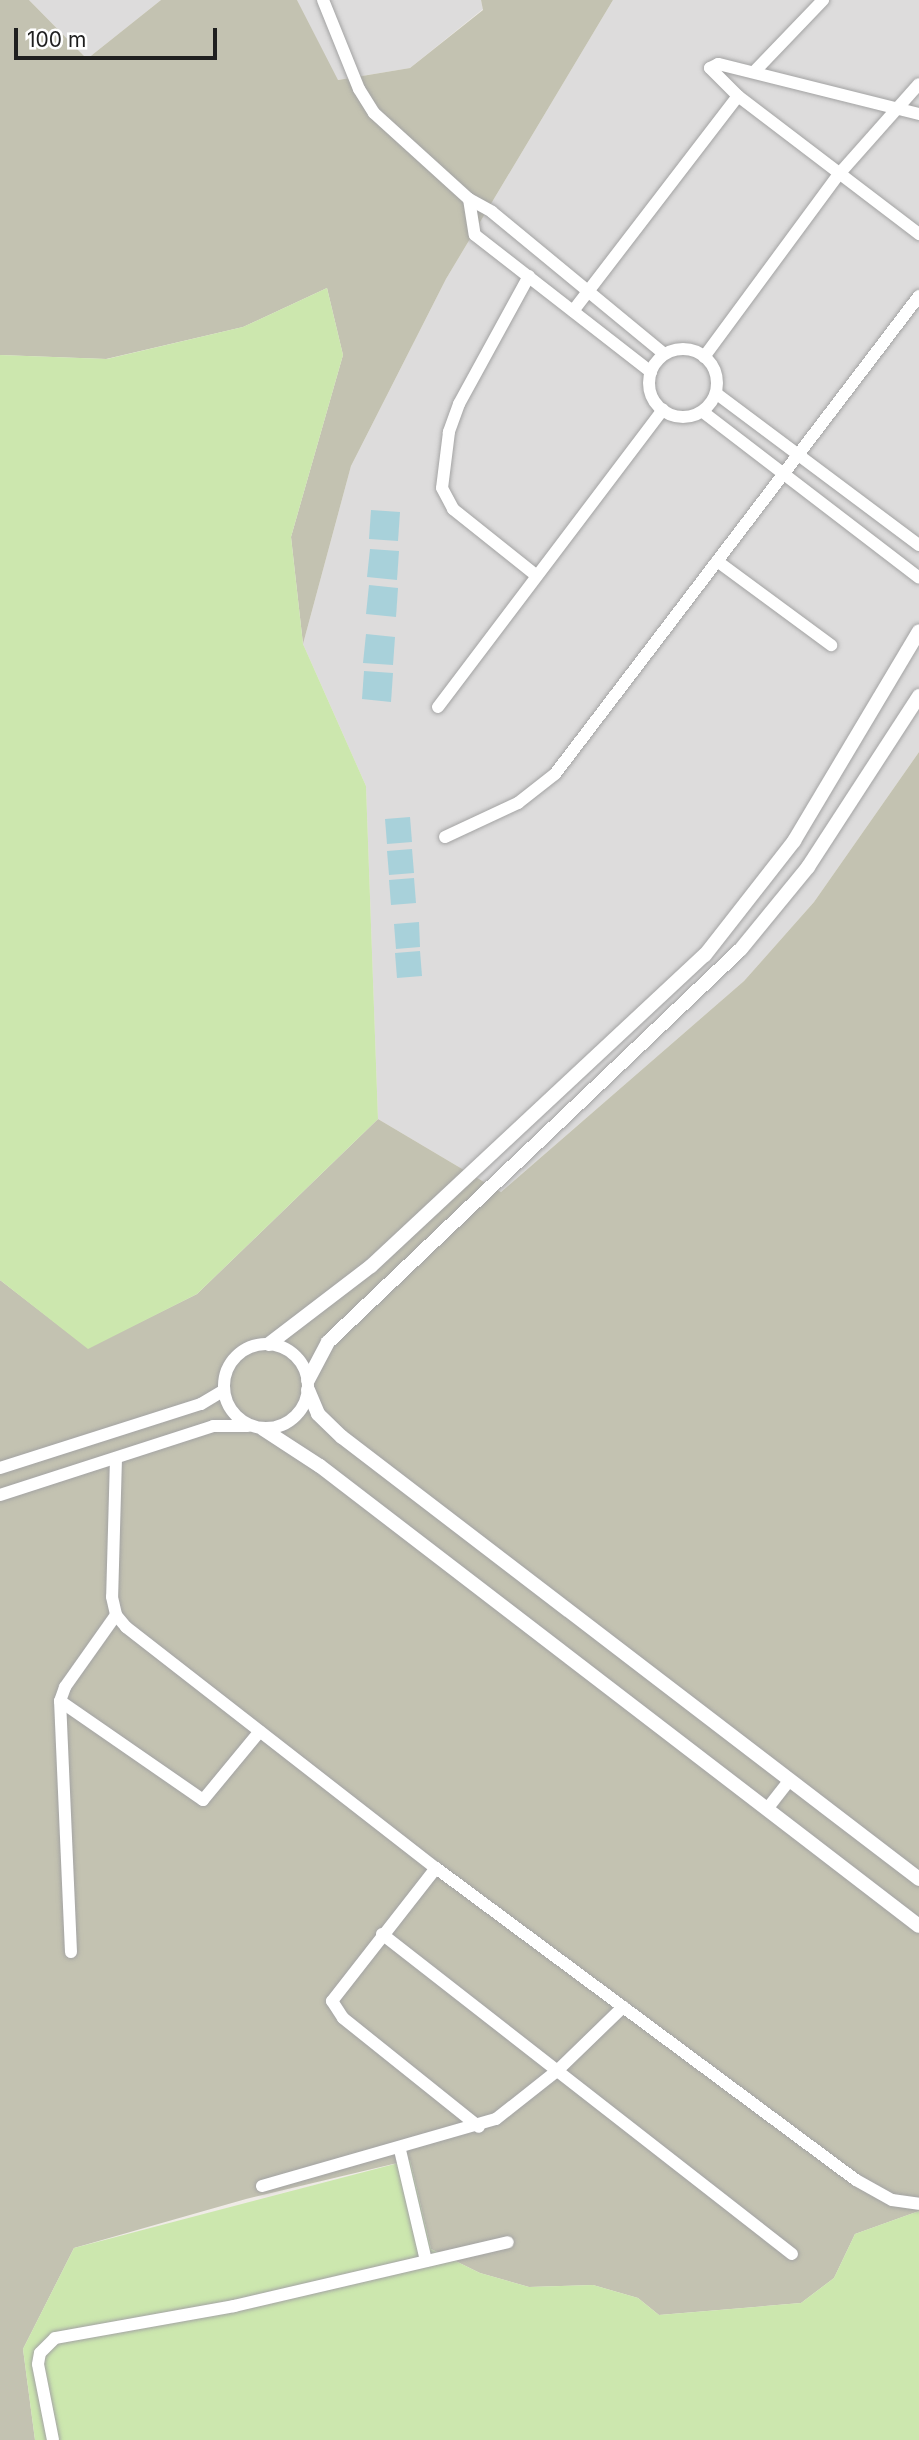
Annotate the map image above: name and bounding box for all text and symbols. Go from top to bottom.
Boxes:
scale bar [18,14,220,58]
text: 100 m [27,27,86,52]

